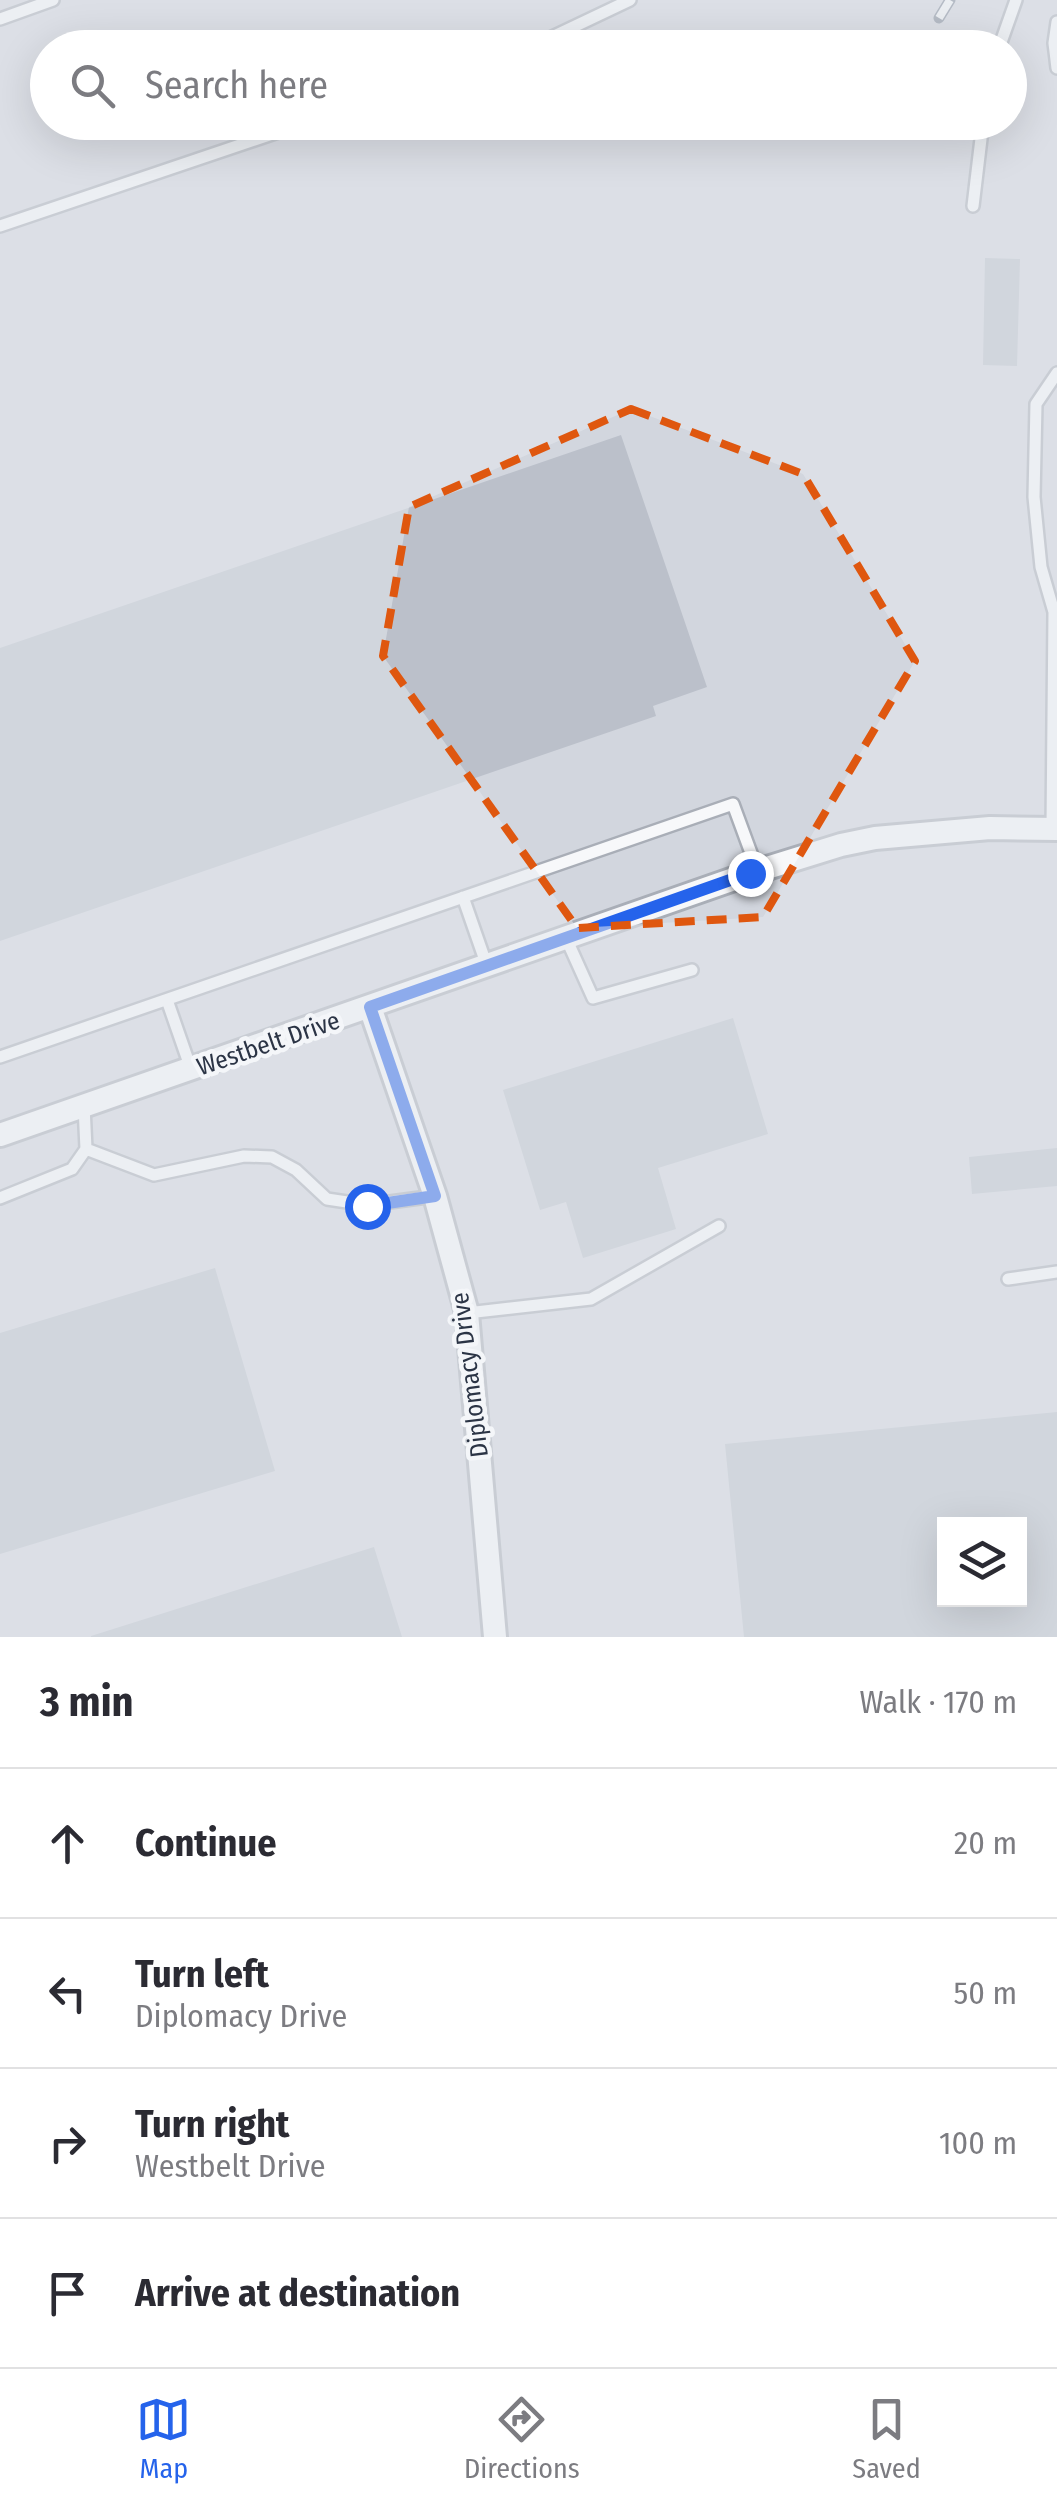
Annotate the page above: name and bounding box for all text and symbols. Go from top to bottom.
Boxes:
search box [30,30,1027,140]
icon: search [65,58,120,113]
text: Search here [145,62,328,108]
route end [728,851,774,897]
street label: Westbelt Drive [193,1006,344,1082]
route start [345,1184,391,1230]
street label: Diplomacy Drive [445,1291,495,1459]
map controls [937,1517,1027,1607]
button: layers [937,1517,1027,1607]
text: 3 min [40,1677,134,1727]
text: Walk · 170 m [860,1683,1017,1721]
icon: ahead [40,1816,95,1871]
text: Continue [135,1820,276,1866]
text: 20 m [954,1824,1017,1862]
text: Turn left [135,1951,269,1997]
icon: left [40,1966,95,2021]
text: 50 m [954,1974,1017,2012]
text: Diplomacy Drive [135,1997,347,2035]
text: Turn right [135,2101,289,2147]
icon: right [40,2116,95,2171]
text: 100 m [939,2124,1017,2162]
text: Westbelt Drive [135,2147,326,2185]
icon: arrive [40,2266,95,2321]
text: Arrive at destination [135,2270,460,2316]
tab: Map [136,2392,191,2485]
tab: Directions [464,2392,580,2485]
tab: Saved [852,2392,921,2485]

